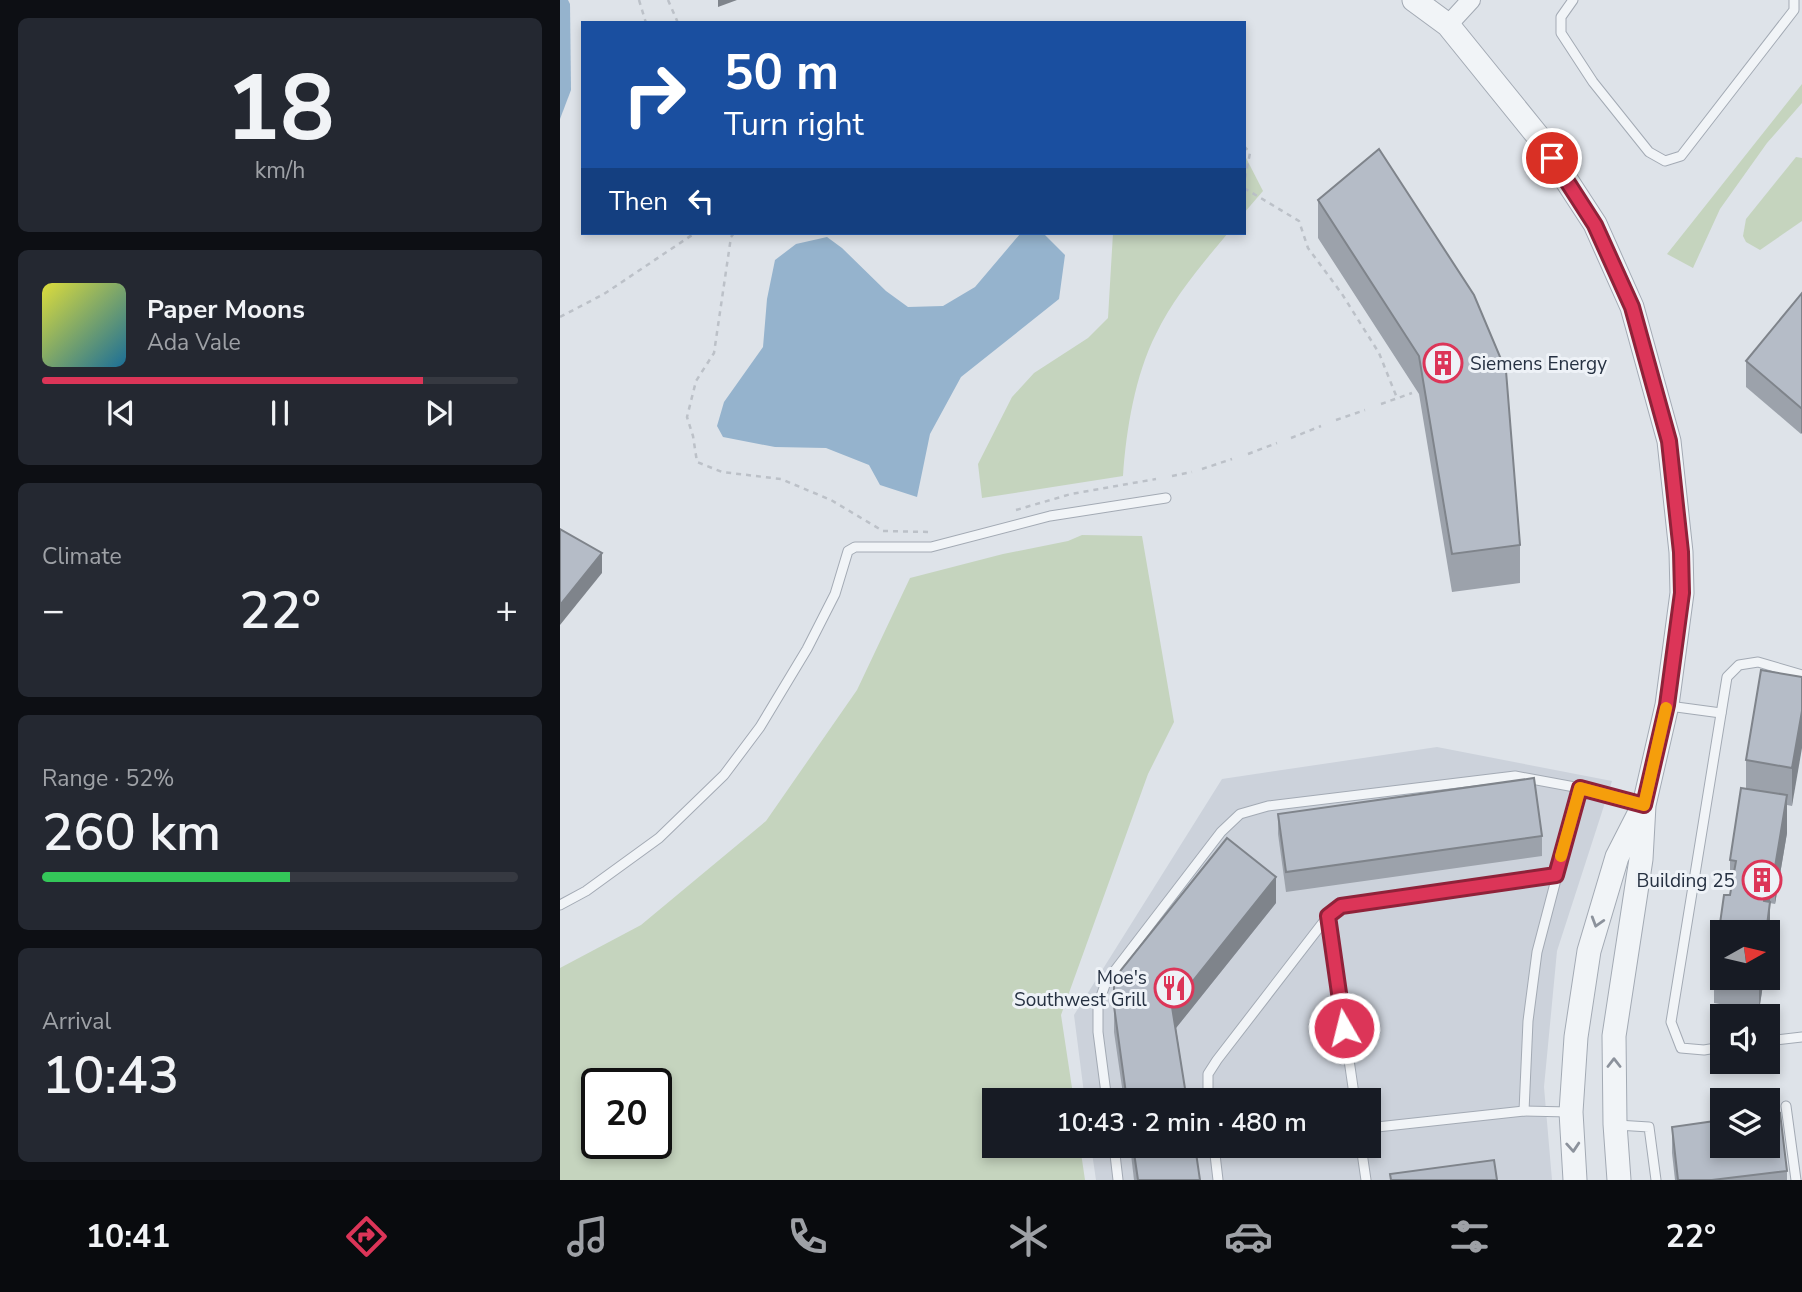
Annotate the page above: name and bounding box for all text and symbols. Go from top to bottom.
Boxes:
text: 50 m [724,39,839,106]
text: 18 [225,47,335,171]
icon: right [609,49,700,140]
text: Turn right [724,103,864,146]
pin [1522,128,1582,188]
icon: arrive [1533,139,1571,177]
text: km/h [255,155,305,186]
icon: left [682,182,720,220]
text: Then [609,184,668,219]
text: Paper Moons [147,292,305,327]
text: Ada Vale [147,327,241,358]
building icon: Siemens Energy [1422,342,1464,384]
place label: Siemens Energy [1470,351,1607,377]
icon: previous [102,394,140,432]
icon: pause [261,394,299,432]
icon: next [420,394,458,432]
text: Climate [42,541,122,572]
text: 22° [239,575,321,646]
text: − [42,585,65,636]
text: + [495,585,518,636]
text: Range · 52% [42,763,174,794]
text: 260 km [42,797,221,868]
building icon: Building 25 [1741,859,1783,901]
place label: Building 25 [1636,868,1735,894]
one-way arrow [1591,916,1606,928]
north arrow [1710,920,1780,990]
map controls [1710,920,1780,1158]
place label: Moe's Southwest Grill [1014,965,1147,1013]
restaurant icon: Moe's Southwest Grill [1153,967,1195,1009]
position arrow [1307,991,1381,1065]
button: sound [1710,1004,1780,1074]
text: Arrival [42,1006,111,1037]
text: 10:43 [42,1040,179,1111]
one-way arrow [1606,1057,1622,1068]
speed limit sign: 20 [581,1068,672,1159]
button: layers [1710,1088,1780,1158]
text: 10:43 · 2 min · 480 m [1056,1105,1307,1140]
one-way arrow [1565,1142,1580,1153]
icon: directions [342,1212,391,1261]
icon: music [563,1212,612,1261]
icon: phone [783,1212,832,1261]
icon: climate [1004,1212,1053,1261]
icon: car [1224,1212,1273,1261]
icon: filters [1445,1212,1494,1261]
text: 10:41 [86,1215,171,1258]
text: 22° [1666,1215,1716,1258]

